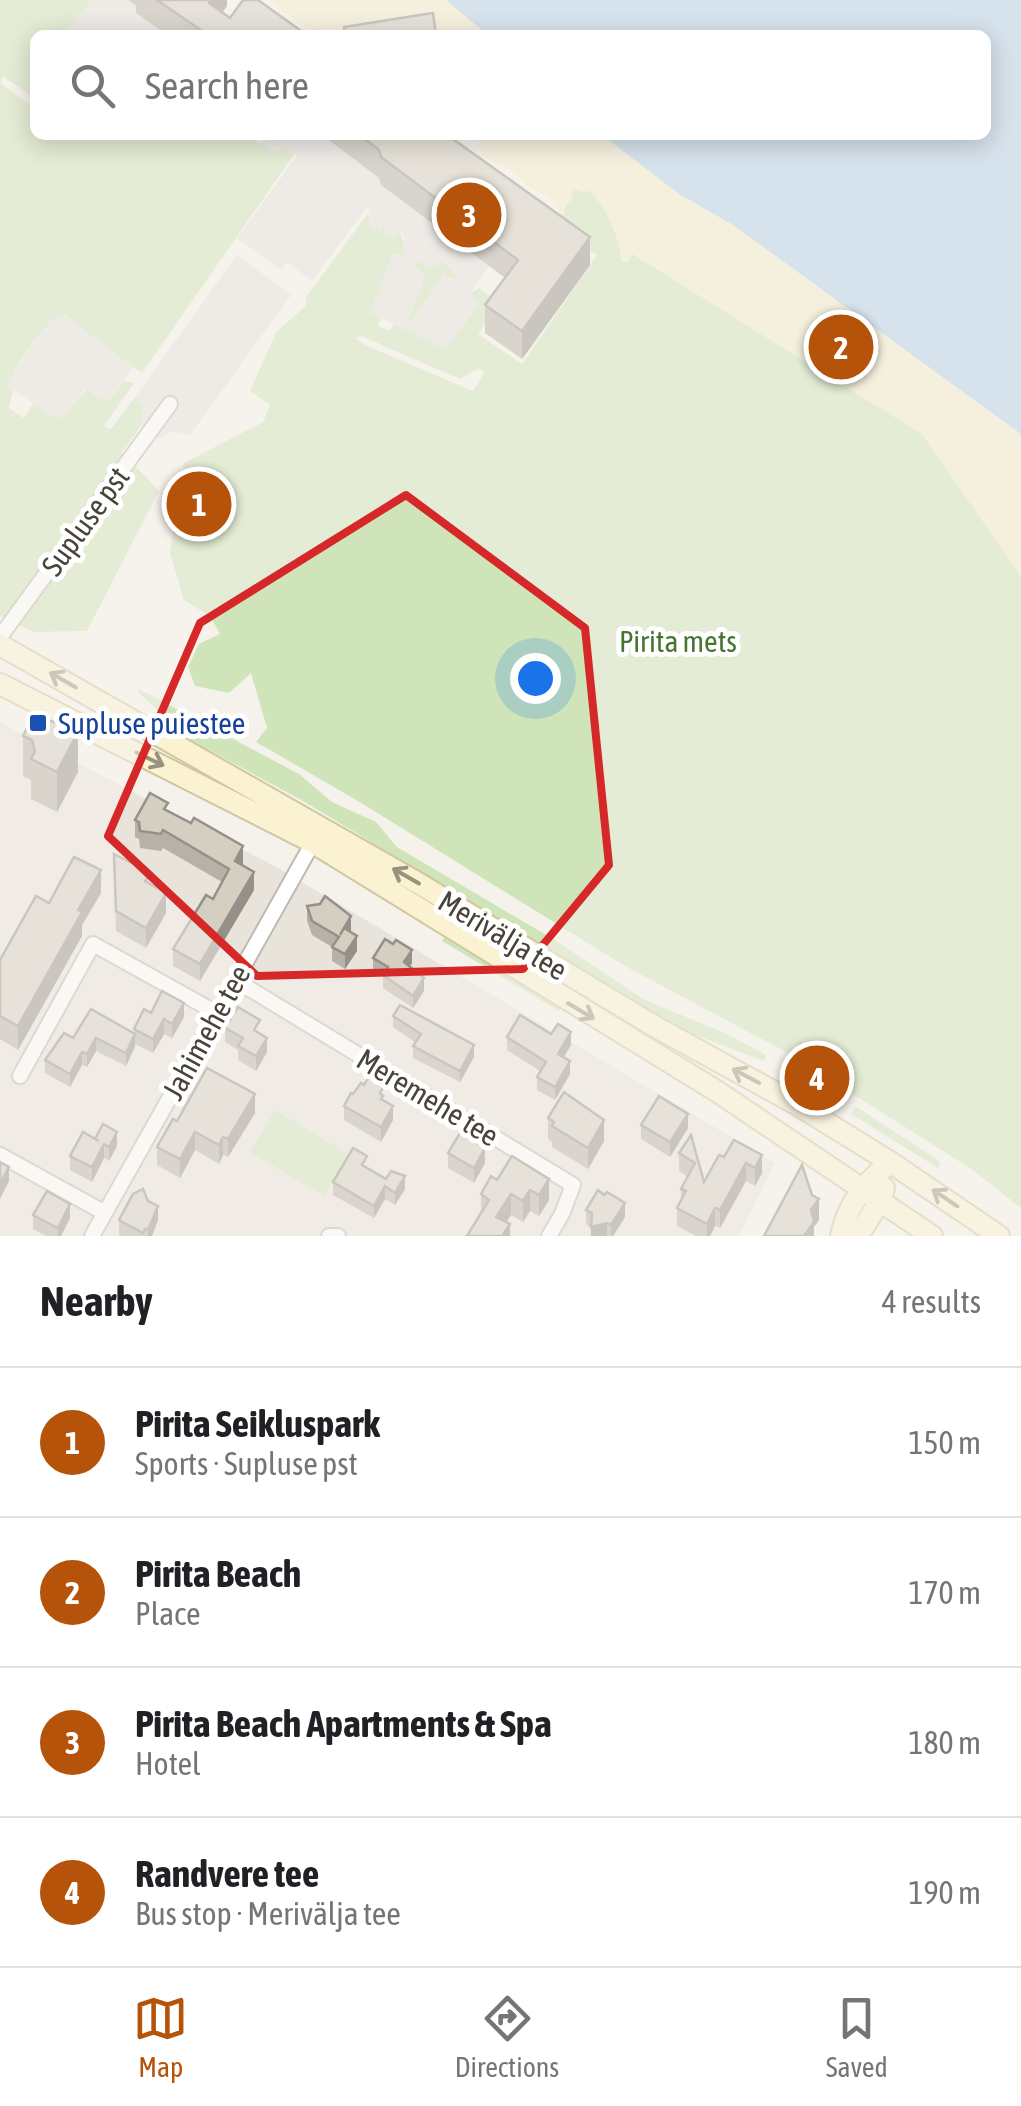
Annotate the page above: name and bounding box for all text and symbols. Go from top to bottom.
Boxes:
search box [30,30,991,140]
icon: search [65,58,120,113]
text: Search here [145,64,309,107]
pin: 3 [436,178,502,252]
pin: 2 [808,310,874,384]
street label: Supluse pst [34,460,136,582]
pin: 1 [166,466,232,542]
park label: Pirita mets [619,624,737,658]
your location [510,653,561,704]
one-way arrow [49,670,78,690]
place label: Supluse puiestee [58,706,245,740]
marker: Supluse puiestee [27,712,49,734]
one-way arrow [134,750,164,769]
one-way arrow [392,866,421,886]
street label: Merivälja tee [433,883,573,987]
street label: Jahimehe tee [155,959,257,1105]
one-way arrow [566,1000,595,1021]
pin: 4 [784,1040,850,1116]
street label: Meremehe tee [351,1041,505,1153]
one-way arrow [732,1066,762,1086]
one-way arrow [932,1188,960,1209]
text: Nearby [40,1277,153,1325]
text: 4 results [882,1283,981,1320]
text: Pirita Seikluspark [135,1402,380,1445]
text: 1 [65,1424,80,1461]
text: 150 m [908,1424,981,1461]
text: Sports · Supluse pst [135,1445,358,1482]
text: Pirita Beach [135,1552,301,1595]
text: 2 [65,1574,80,1611]
text: 170 m [908,1574,981,1611]
text: Place [135,1595,200,1632]
text: Pirita Beach Apartments & Spa [135,1702,552,1745]
text: 3 [65,1724,80,1761]
text: 180 m [908,1724,981,1761]
text: Hotel [135,1745,201,1782]
text: Randvere tee [135,1852,319,1895]
text: 4 [65,1874,80,1911]
text: 190 m [908,1874,981,1911]
text: Bus stop · Merivälja tee [135,1895,401,1932]
tab: Map [133,1991,188,2083]
tab: Directions [455,1991,559,2083]
tab: Saved [826,1991,888,2083]

